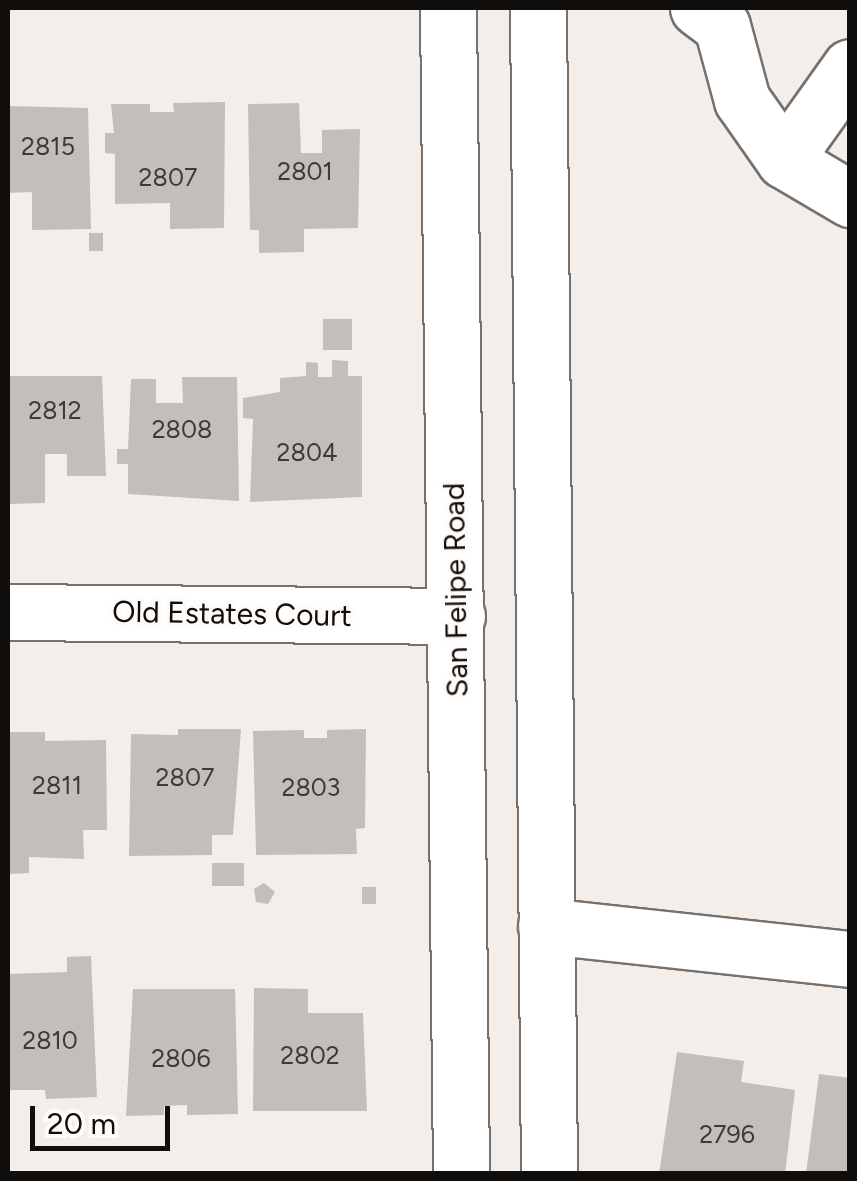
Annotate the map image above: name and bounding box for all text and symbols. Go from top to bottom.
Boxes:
house number: 2815 [21,131,75,161]
house number: 2801 [277,156,333,186]
house number: 2807 [139,162,197,192]
house number: 2812 [28,395,82,425]
house number: 2808 [152,414,212,444]
house number: 2804 [277,437,337,467]
street label: San Felipe Road [436,482,476,698]
street label: Old Estates Court [112,594,352,634]
house number: 2807 [156,762,214,792]
house number: 2811 [32,770,82,800]
house number: 2803 [282,772,340,802]
house number: 2810 [22,1025,78,1055]
house number: 2802 [280,1040,340,1070]
house number: 2806 [151,1043,211,1073]
scale bar [35,1086,175,1148]
text: 20 m [47,1105,116,1142]
house number: 2796 [699,1119,755,1149]

